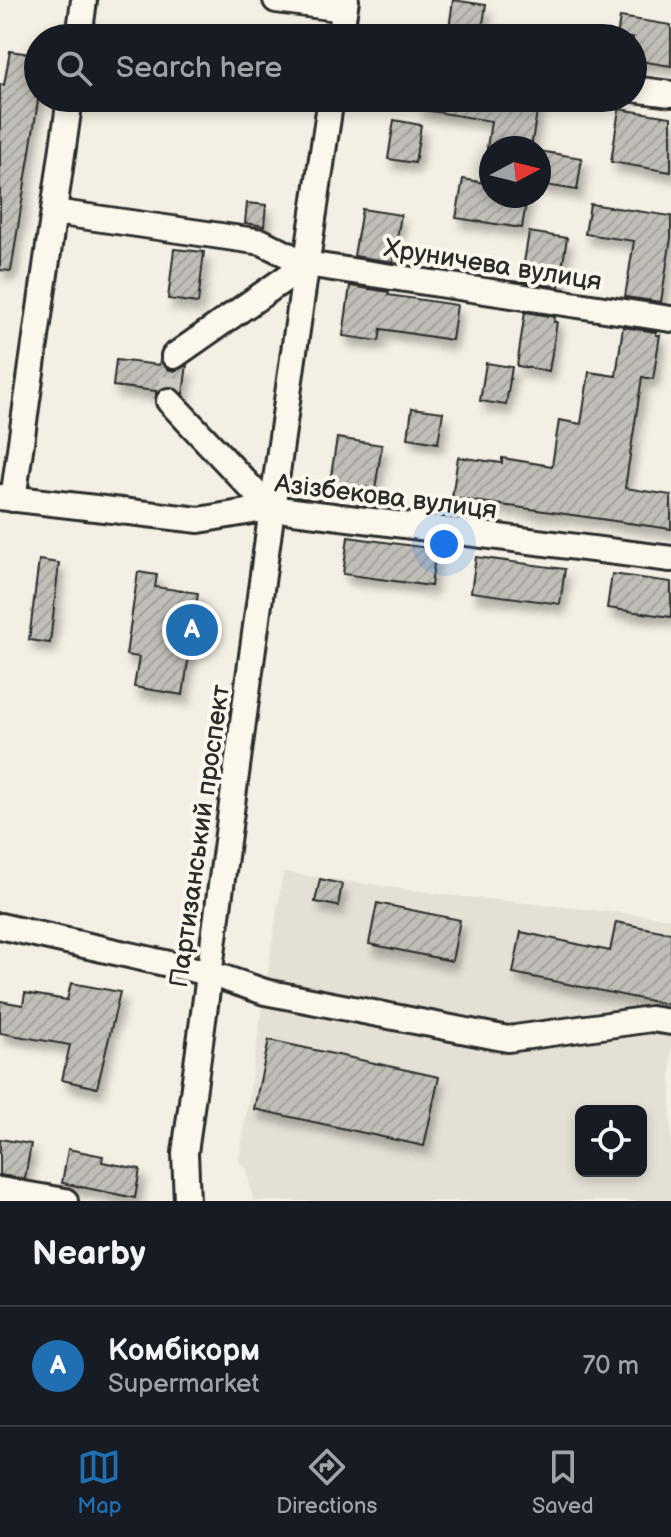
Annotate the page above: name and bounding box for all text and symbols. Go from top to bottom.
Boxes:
search box [24,24,647,112]
icon: search [52,46,96,90]
text: Search here [116,50,282,86]
north arrow [479,136,551,208]
street label: Хруничева вулиця [382,233,604,298]
street label: Азізбекова вулиця [272,468,499,526]
your location [424,524,464,564]
pin: A [166,600,218,660]
street label: Партизанський проспект [164,683,237,990]
map controls [575,1105,647,1177]
button: locate [575,1105,647,1177]
text: Nearby [32,1233,146,1274]
text: Комбікорм [108,1333,260,1369]
text: A [50,1351,66,1382]
text: 70 m [582,1351,639,1382]
text: Supermarket [108,1369,259,1400]
tab: Map [77,1445,122,1520]
tab: Directions [276,1445,377,1520]
tab: Saved [532,1445,594,1520]

